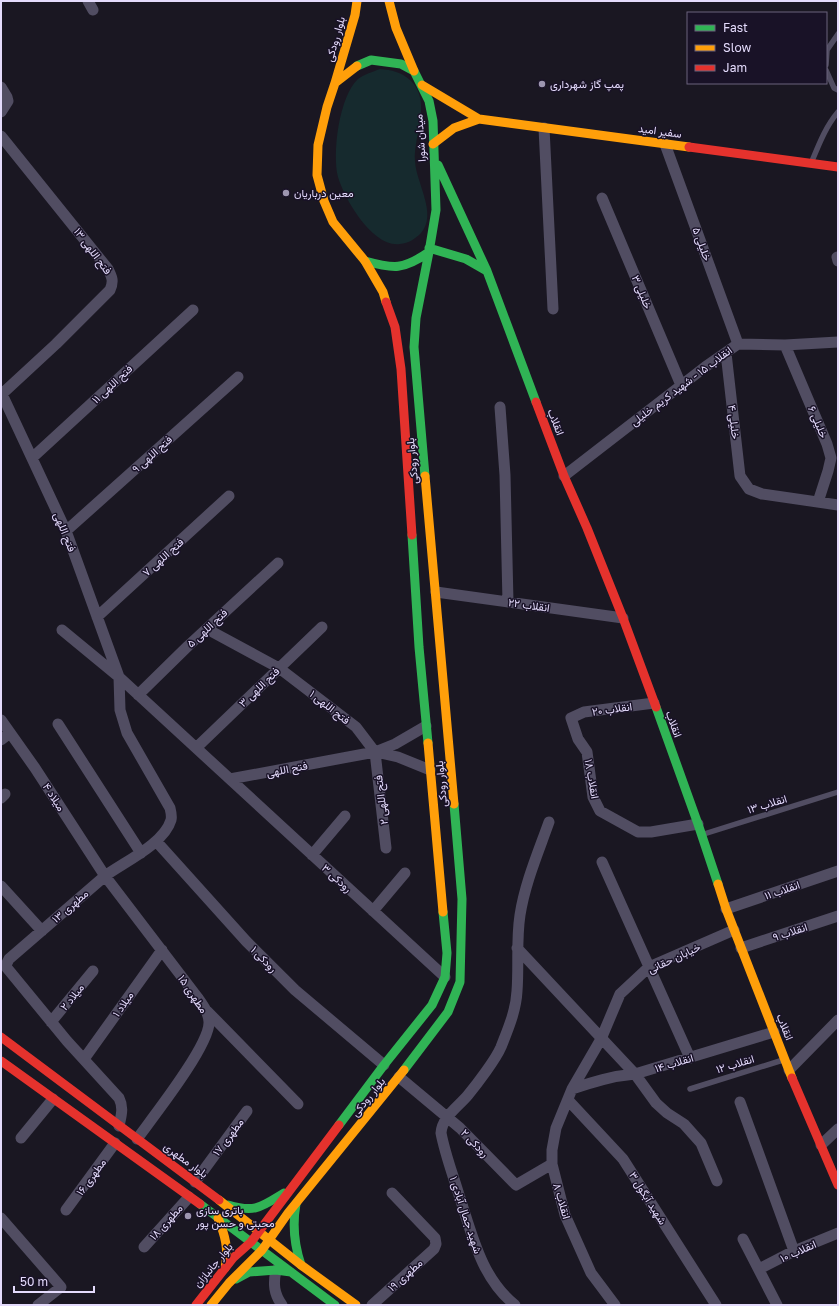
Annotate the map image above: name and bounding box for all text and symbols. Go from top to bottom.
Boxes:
legend [687,12,827,84]
street label: بلوار رودکی [322,15,348,63]
text: Fast [723,20,748,35]
text: Slow [723,40,751,55]
text: Jam [723,60,747,75]
place label: پمپ گاز شهرداری [550,77,624,92]
marker: پمپ گاز شهرداری [537,79,547,89]
street label: میدان شورا [411,114,429,162]
street label: سفیر امید [637,121,683,141]
place label: معین درباریان [294,186,354,200]
marker: معین درباریان [281,188,291,198]
street label: فتح اللهی ۱۳ [70,225,115,278]
street label: خلیلی ۵ [689,225,715,263]
street label: خلیلی ۳ [629,273,655,311]
street label: انقلاب ۱۵ - شهید کریم خلیلی [627,343,735,430]
street label: فتح اللهی ۱۱ [89,362,136,407]
street label: خلیلی ۴ [725,404,743,440]
street label: خلیلی ۶ [805,404,831,440]
street label: انقلاب [545,407,567,437]
street label: فتح اللهی ۹ [129,432,176,477]
street label: بلوار رودکی [403,437,421,485]
street label: فتح اللهی [50,510,79,554]
street label: فتح اللهی ۷ [139,535,187,580]
street label: انقلاب ۲۲ [507,595,551,615]
street label: فتح اللهی ۵ [184,606,231,651]
street label: فتح اللهی ۳ [236,664,283,711]
street label: فتح اللهی ۱ [306,687,353,728]
street label: انقلاب ۲۰ [591,699,633,719]
street label: انقلاب [663,709,685,739]
street label: فتح اللهی [265,758,309,781]
street label: انقلاب ۱۸ [582,758,602,800]
street label: بلوار رودکی [432,760,450,808]
street label: فتح اللهی ۲ [371,774,392,826]
street label: میلاد ۴ [40,780,68,814]
street label: انقلاب ۱۳ [746,791,788,817]
street label: رودکی ۳ [319,861,355,895]
street label: انقلاب ۱۱ [762,877,802,903]
street label: مطهری ۱۳ [49,886,91,926]
street label: انقلاب ۹ [771,920,809,944]
street label: خیابان حقانی [645,940,703,976]
street label: رودکی ۱ [248,943,280,975]
street label: مطهری ۱۵ [175,972,211,1016]
street label: میلاد ۲ [57,981,87,1013]
street label: میلاد ۱ [109,989,137,1019]
street label: انقلاب [773,1012,797,1042]
street label: انقلاب ۱۴ [653,1051,695,1075]
street label: انقلاب ۱۲ [714,1052,756,1076]
street label: بلوار رودکی [348,1075,388,1119]
street label: مطهری ۱۷ [209,1115,247,1158]
street label: رودکی ۲ [458,1126,492,1160]
street label: بلوار مطهری [161,1139,211,1181]
street label: مطهری ۱۶ [73,1156,109,1198]
street label: شهید آبگول ۳ [626,1169,670,1227]
street label: شهید جمال آبادی ۱ [447,1174,485,1256]
street label: انقلاب ۸ [550,1181,574,1221]
street label: مطهری ۱۸ [146,1201,186,1243]
place label: باتری سازی محبتی و حسن پور [195,1203,275,1231]
marker: باتری سازی محبتی و حسن پور [183,1211,193,1221]
street label: انقلاب ۱۰ [778,1237,818,1265]
street label: بلوار جانبازان [190,1240,236,1290]
street label: مطهری ۱۹ [385,1256,425,1294]
scale bar [14,1268,94,1294]
text: 50 m [20,1274,48,1289]

